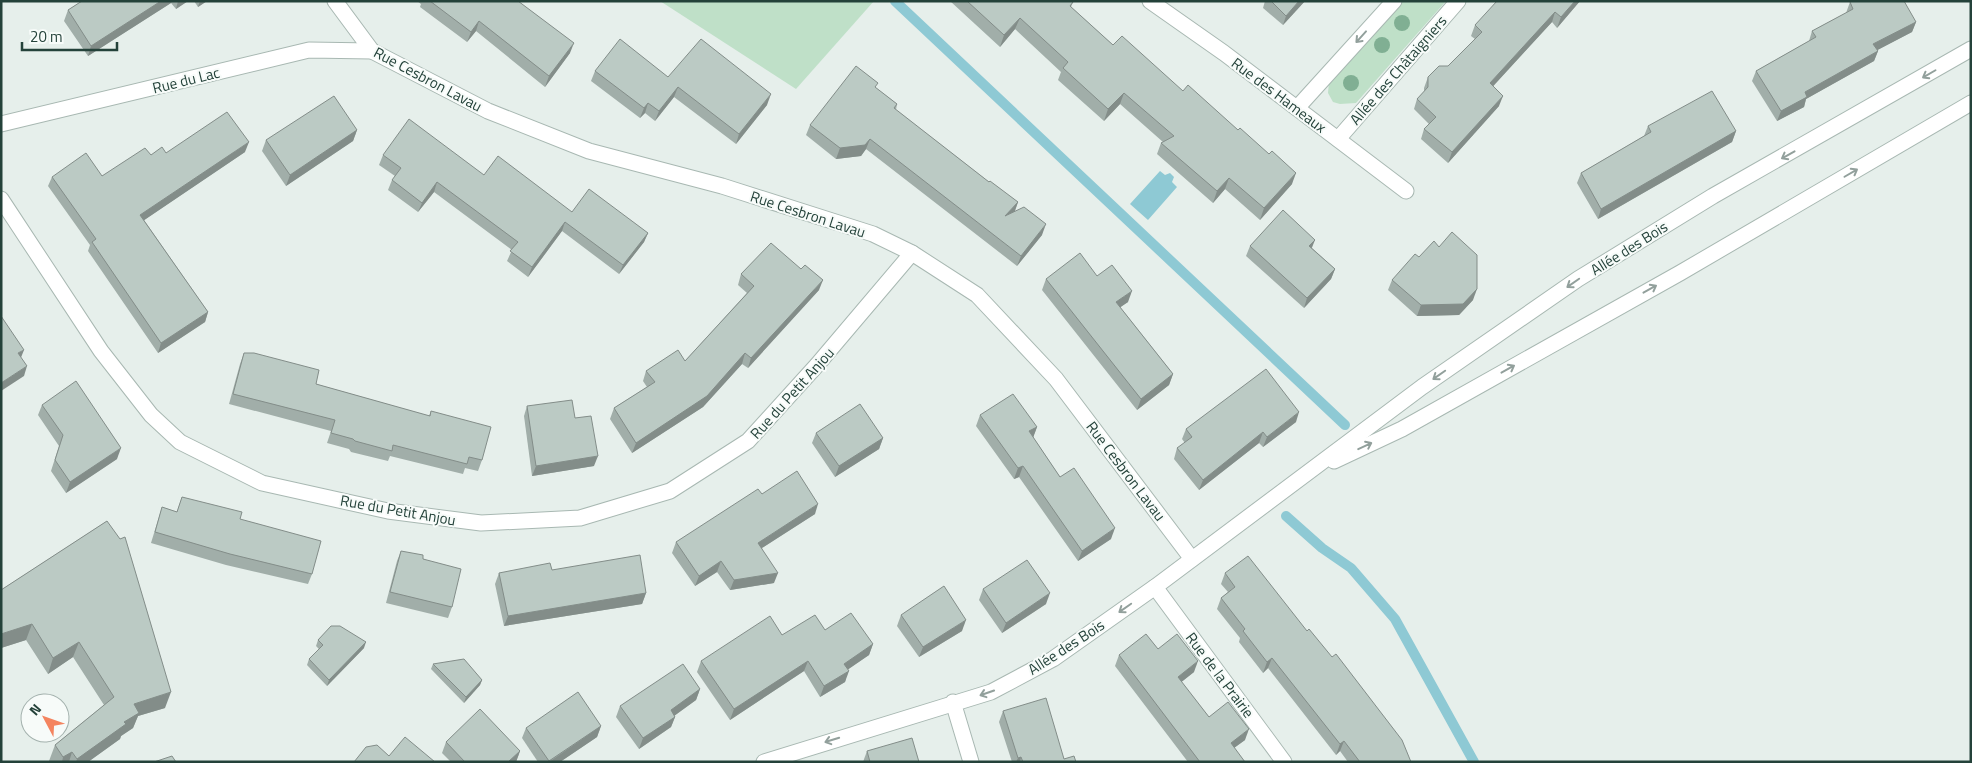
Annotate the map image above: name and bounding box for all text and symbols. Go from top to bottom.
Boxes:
street label: Allée des Châtaigniers [1344,10,1452,130]
scale bar [22,20,118,52]
text: 20 m [30,25,63,48]
one-way arrow [1355,31,1367,44]
street label: Rue Cesbron Lavau [370,41,486,117]
street label: Rue des Hameaux [1227,52,1332,139]
street label: Rue du Lac [150,61,222,99]
one-way arrow [1922,69,1936,79]
one-way arrow [1781,150,1795,160]
one-way arrow [1844,167,1858,177]
street label: Rue Cesbron Lavau [747,185,869,243]
street label: Allée des Bois [1586,215,1672,281]
one-way arrow [1566,278,1580,288]
one-way arrow [1642,284,1656,294]
street label: Rue du Petit Anjou [744,342,840,444]
one-way arrow [1501,364,1516,374]
one-way arrow [1433,370,1447,380]
street label: Rue Cesbron Lavau [1081,416,1171,526]
one-way arrow [1357,441,1372,450]
street label: Rue du Petit Anjou [338,489,458,531]
one-way arrow [1118,603,1132,613]
street label: Allée des Bois [1023,614,1109,680]
street label: Rue de la Prairie [1180,627,1260,723]
one-way arrow [979,688,995,698]
north arrow [20,693,70,743]
text: N [24,699,46,720]
one-way arrow [824,736,840,746]

